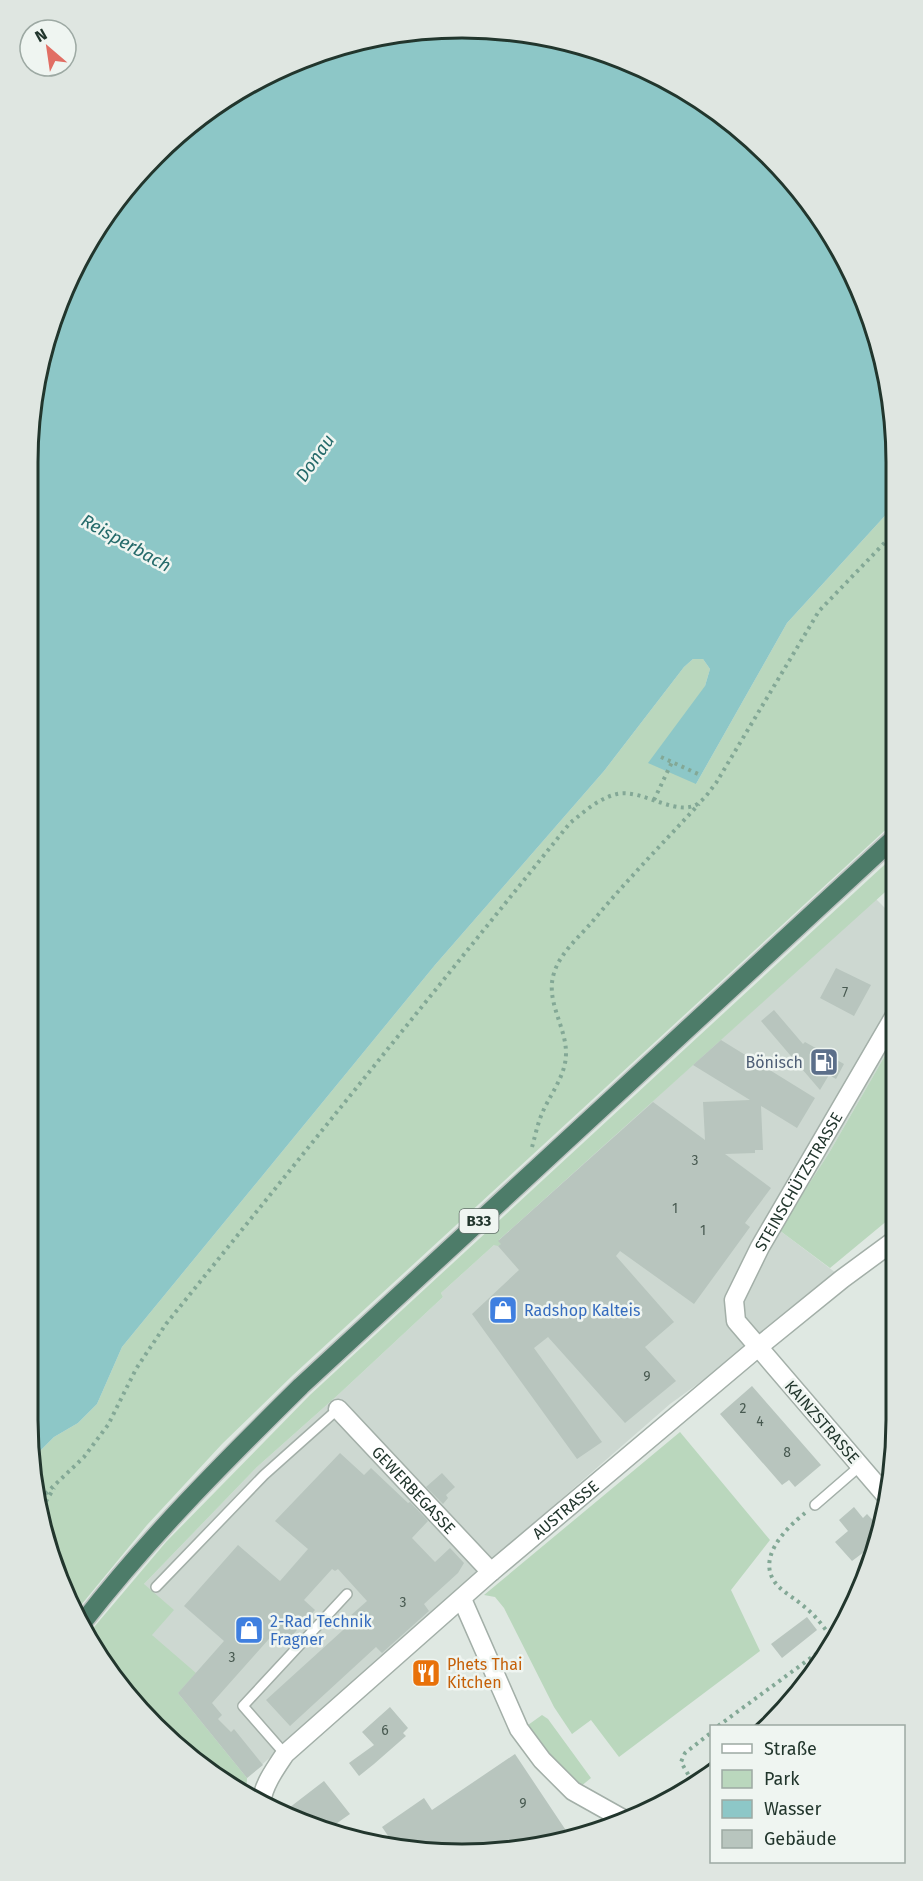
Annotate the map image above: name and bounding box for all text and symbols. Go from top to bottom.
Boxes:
north arrow [18,18,78,78]
text: N [32,24,50,46]
water label: Donau [291,430,339,486]
water label: Reisperbach [77,509,175,577]
house number: 7 [842,984,848,1001]
fuel station icon: Bönisch [808,1046,840,1078]
place label: Bönisch [746,1053,803,1072]
street label: STEINSCHÜTZSTRASSE [750,1109,846,1254]
house number: 3 [692,1152,699,1169]
house number: 1 [672,1200,678,1217]
road number: B33 [460,1209,498,1233]
house number: 1 [700,1222,706,1239]
shop icon: Radshop Kalteis [487,1294,519,1326]
place label: Radshop Kalteis [524,1301,641,1320]
house number: 9 [643,1368,651,1385]
street label: KAINZSTRASSE [781,1377,863,1467]
house number: 2 [740,1400,747,1417]
house number: 4 [756,1413,764,1430]
street label: GEWERBEGASSE [368,1442,460,1538]
house number: 8 [783,1444,791,1461]
street label: AUSTRASSE [528,1476,602,1543]
house number: 3 [400,1594,407,1611]
place label: 2-Rad Technik Fragner [270,1612,372,1649]
shop icon: 2-Rad Technik Fragner [233,1614,265,1646]
house number: 3 [229,1649,236,1666]
place label: Phets Thai Kitchen [447,1655,522,1692]
restaurant icon: Phets Thai Kitchen [410,1657,442,1689]
house number: 6 [381,1722,389,1739]
legend [710,1725,905,1863]
text: Straße [764,1738,817,1760]
text: Park [764,1768,800,1790]
house number: 9 [519,1795,527,1812]
text: Wasser [764,1798,821,1820]
text: Gebäude [764,1828,837,1850]

